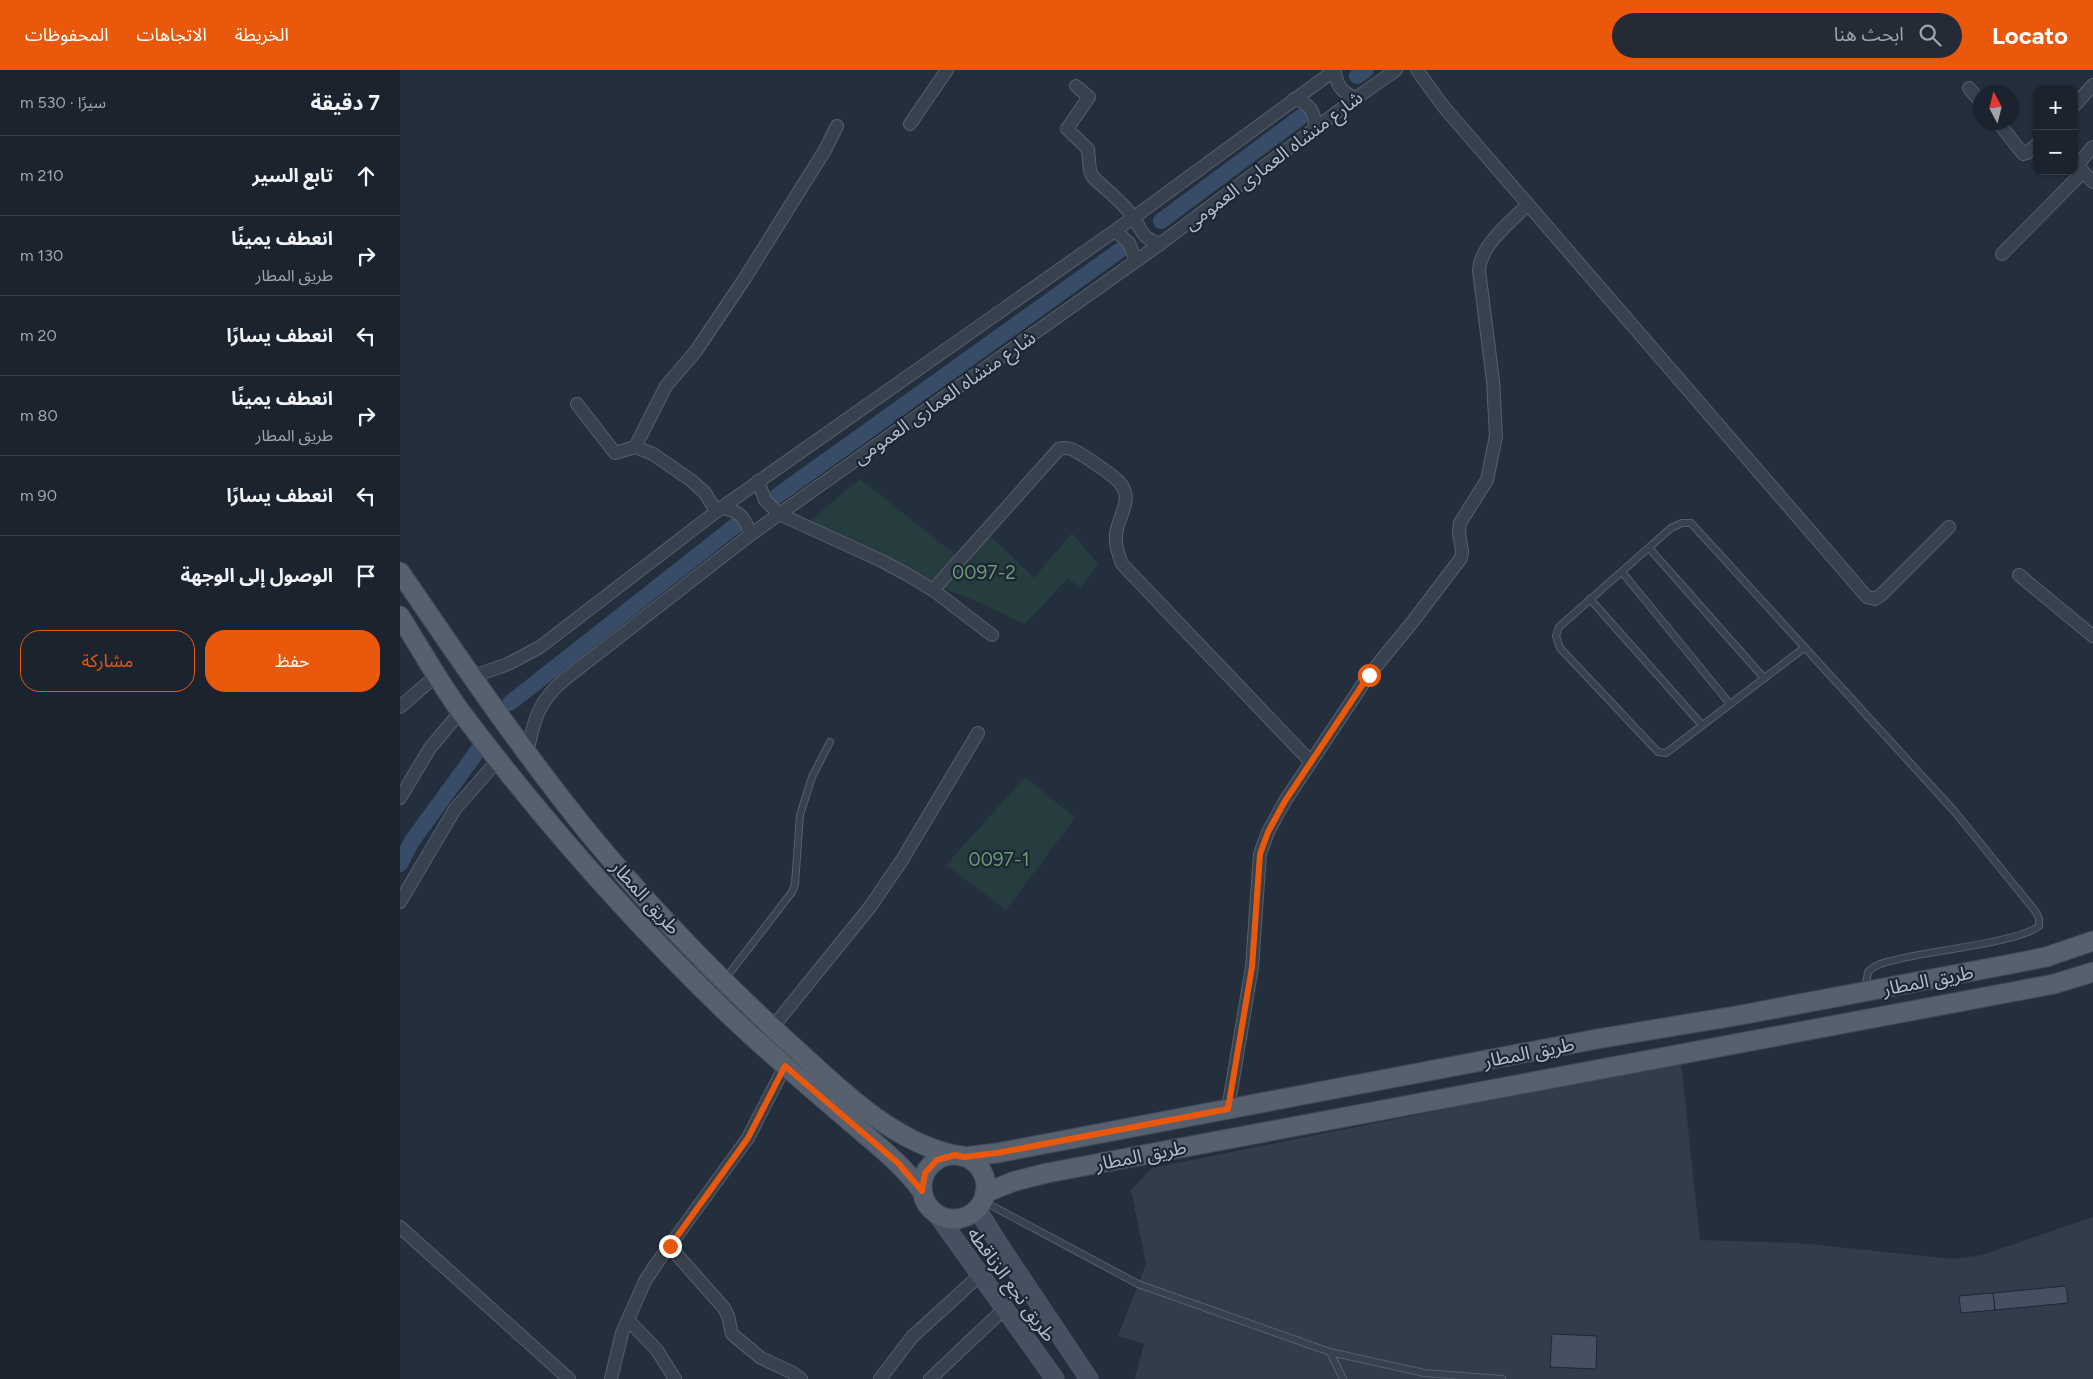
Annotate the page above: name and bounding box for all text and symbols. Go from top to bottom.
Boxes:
search box [1612,13,1962,58]
icon: search [1916,21,1944,49]
text: Locato [1992,21,2068,50]
text: ابحث هنا [1834,23,1904,46]
text: المحفوظات [25,24,109,46]
text: الاتجاهات [137,24,207,46]
text: الخريطة [235,24,289,46]
north arrow [1973,85,2018,130]
map controls [2033,85,2078,175]
button: + [2033,85,2078,130]
street label: شارع منشاه العمارى العمومى [1180,86,1368,237]
text: 7 دقيقة [310,90,380,115]
text: سيرًا · 530 m [20,93,106,112]
button: − [2033,130,2078,175]
icon: ahead [352,162,380,190]
text: تابع السير [252,164,333,187]
text: 210 m [20,166,63,185]
text: انعطف يمينًا [231,227,333,250]
icon: right [352,242,380,270]
text: 130 m [20,246,63,265]
text: طريق المطار [256,266,333,285]
icon: left [352,322,380,350]
text: انعطف يسارًا [226,324,333,347]
text: 20 m [20,326,57,345]
street label: شارع منشاه العمارى العمومى [849,326,1041,471]
text: انعطف يمينًا [231,387,333,410]
icon: right [352,402,380,430]
text: 80 m [20,406,58,425]
text: طريق المطار [256,426,333,445]
icon: left [352,482,380,510]
text: انعطف يسارًا [226,484,333,507]
text: 90 m [20,486,57,505]
park label: 0097-2 [952,561,1016,584]
icon: arrive [352,562,380,590]
text: الوصول إلى الوجهة [180,564,333,587]
button: مشاركة [20,630,195,692]
button: حفظ [205,630,380,692]
route start [1358,664,1381,687]
park label: 0097-1 [968,848,1030,871]
street label: طريق المطار [606,855,685,939]
street label: طريق المطار [1880,960,1976,1001]
street label: طريق المطار [1481,1032,1577,1073]
street label: طريق المطار [1093,1135,1189,1176]
street label: طريق نجع الزناقطه [960,1223,1061,1348]
route end [659,1235,682,1258]

